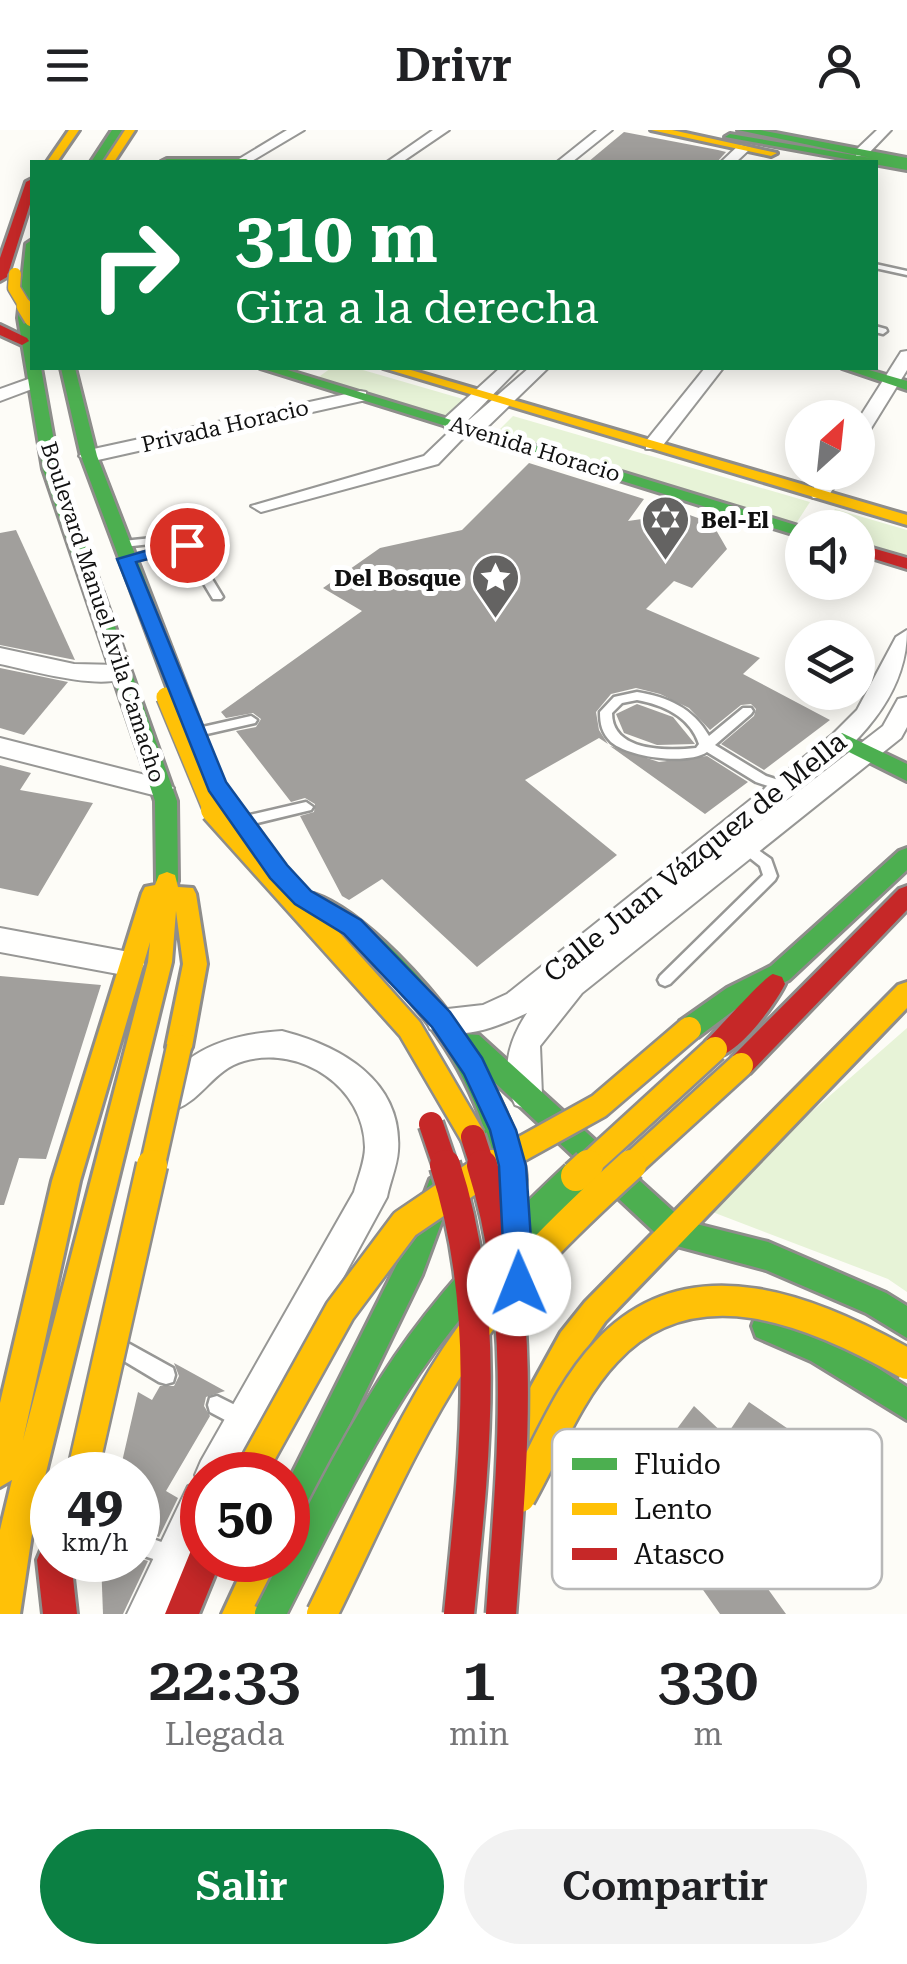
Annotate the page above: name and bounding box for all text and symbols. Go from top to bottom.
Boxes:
icon: menu [40,38,95,93]
icon: person [812,38,867,93]
text: Drivr [395,39,512,92]
text: 310 m [235,197,438,279]
icon: right [70,200,200,330]
text: Gira a la derecha [235,281,599,334]
street label: Privada Horacio [139,395,311,457]
north arrow [785,400,875,490]
map controls [785,400,875,710]
street label: Avenida Horacio [447,411,623,487]
street label: Boulevard Manuel Ávila Camacho [36,438,171,785]
synagogue icon: Bel-El [640,494,692,562]
pin [145,503,230,588]
place label: Bel-El [701,508,769,533]
button: sound [785,510,875,600]
icon: arrive [160,518,215,573]
place icon: Del Bosque [470,552,522,620]
place label: Del Bosque [334,566,461,591]
button: layers [785,620,875,710]
street label: Calle Juan Vázquez de Mella [537,725,853,989]
position arrow [467,1232,571,1336]
legend [552,1429,882,1589]
text: Fluido [634,1448,721,1481]
speed limit sign: 50 [180,1452,310,1582]
text: 49 [67,1476,123,1534]
text: Lento [634,1493,712,1526]
text: km/h [62,1528,128,1557]
text: Atasco [634,1538,725,1571]
text: 22:33 [149,1644,301,1715]
text: 1 [462,1644,496,1715]
text: 330 [658,1644,758,1715]
text: Llegada [165,1715,284,1753]
text: min [449,1715,509,1753]
text: m [693,1715,723,1753]
button: Salir [40,1829,444,1944]
button: Compartir [464,1829,867,1944]

